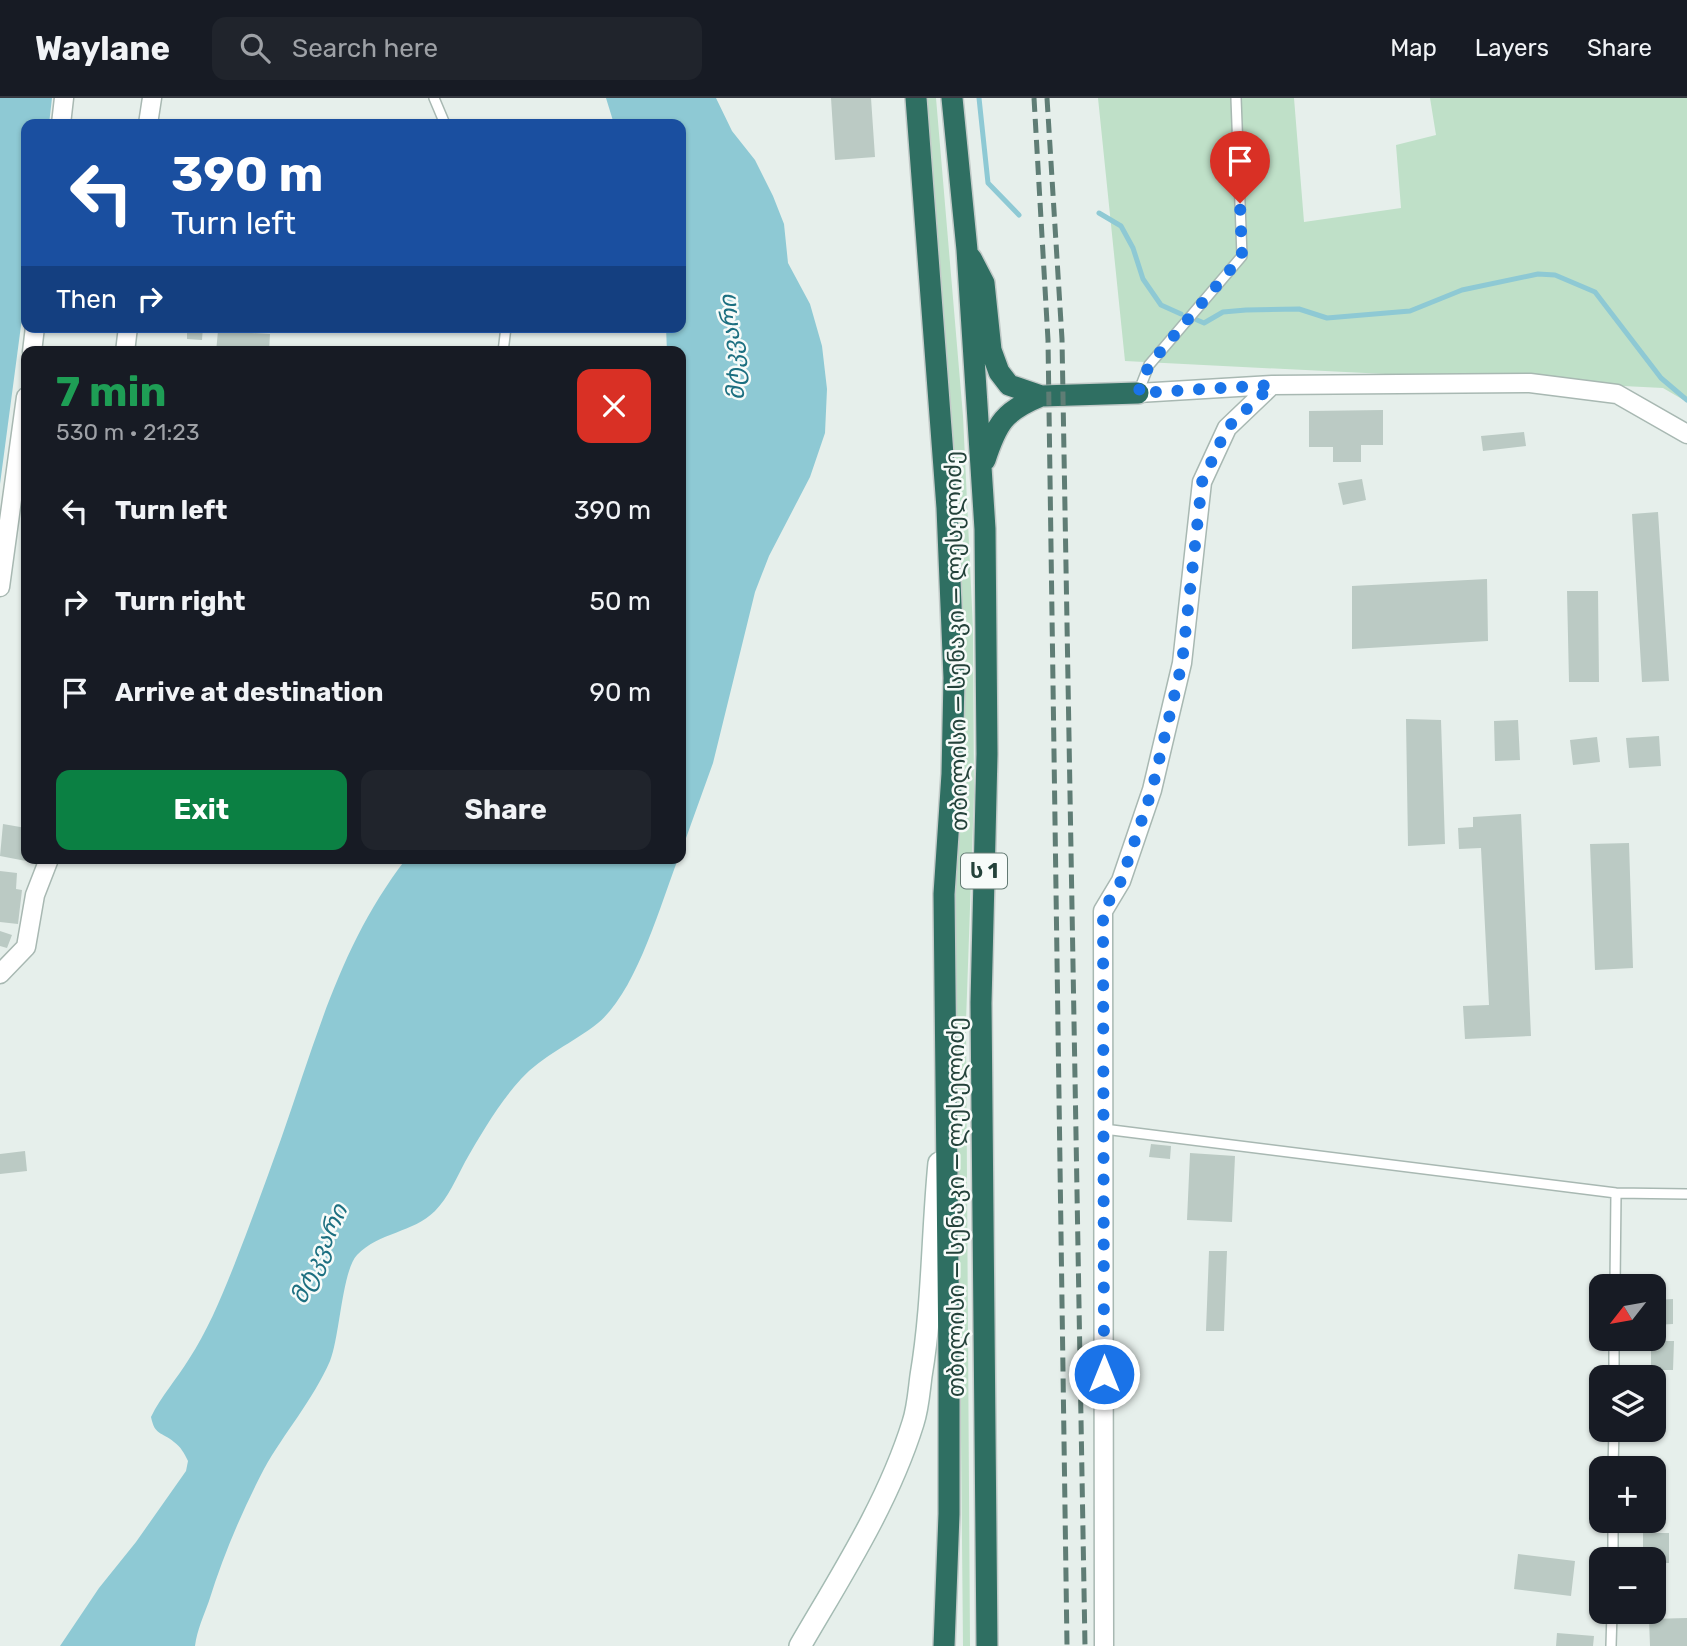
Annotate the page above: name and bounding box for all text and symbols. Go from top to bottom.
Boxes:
search box [212,17,702,80]
text: Waylane [35,29,170,68]
icon: search [236,29,274,67]
text: Search here [292,33,438,64]
text: Map [1390,34,1437,62]
text: Layers [1475,34,1549,62]
text: Share [1587,34,1652,62]
pin [1210,131,1270,203]
icon: arrive [1221,142,1259,180]
text: 390 m [171,145,323,203]
icon: left [56,147,147,238]
text: Turn left [171,204,296,242]
icon: right [131,280,169,318]
text: Then [56,284,117,315]
water label: მტკვარი [713,293,751,402]
text: 7 min [56,367,167,417]
button: close [577,369,651,443]
text: 530 m · 21:23 [56,418,200,446]
street label: თბილისი — სენაკი — ლესელიძე [939,451,973,831]
icon: left [56,492,94,530]
text: Turn left [115,495,227,526]
text: 390 m [574,495,651,526]
icon: right [56,583,94,621]
text: Turn right [115,586,245,617]
text: 50 m [590,586,651,617]
icon: arrive [56,674,94,712]
text: Arrive at destination [115,677,383,708]
text: 90 m [590,677,651,708]
button: Exit [56,770,347,850]
button: Share [361,770,651,850]
road number: ს 1 [961,854,1007,888]
street label: თბილისი — სენაკი — ლესელიძე [942,1017,970,1397]
water label: მტკვარი [285,1199,354,1308]
north arrow [1589,1274,1666,1351]
map controls [1589,1274,1666,1624]
position arrow [1067,1337,1141,1411]
button: layers [1589,1365,1666,1442]
button: + [1589,1456,1666,1533]
button: − [1589,1547,1666,1624]

